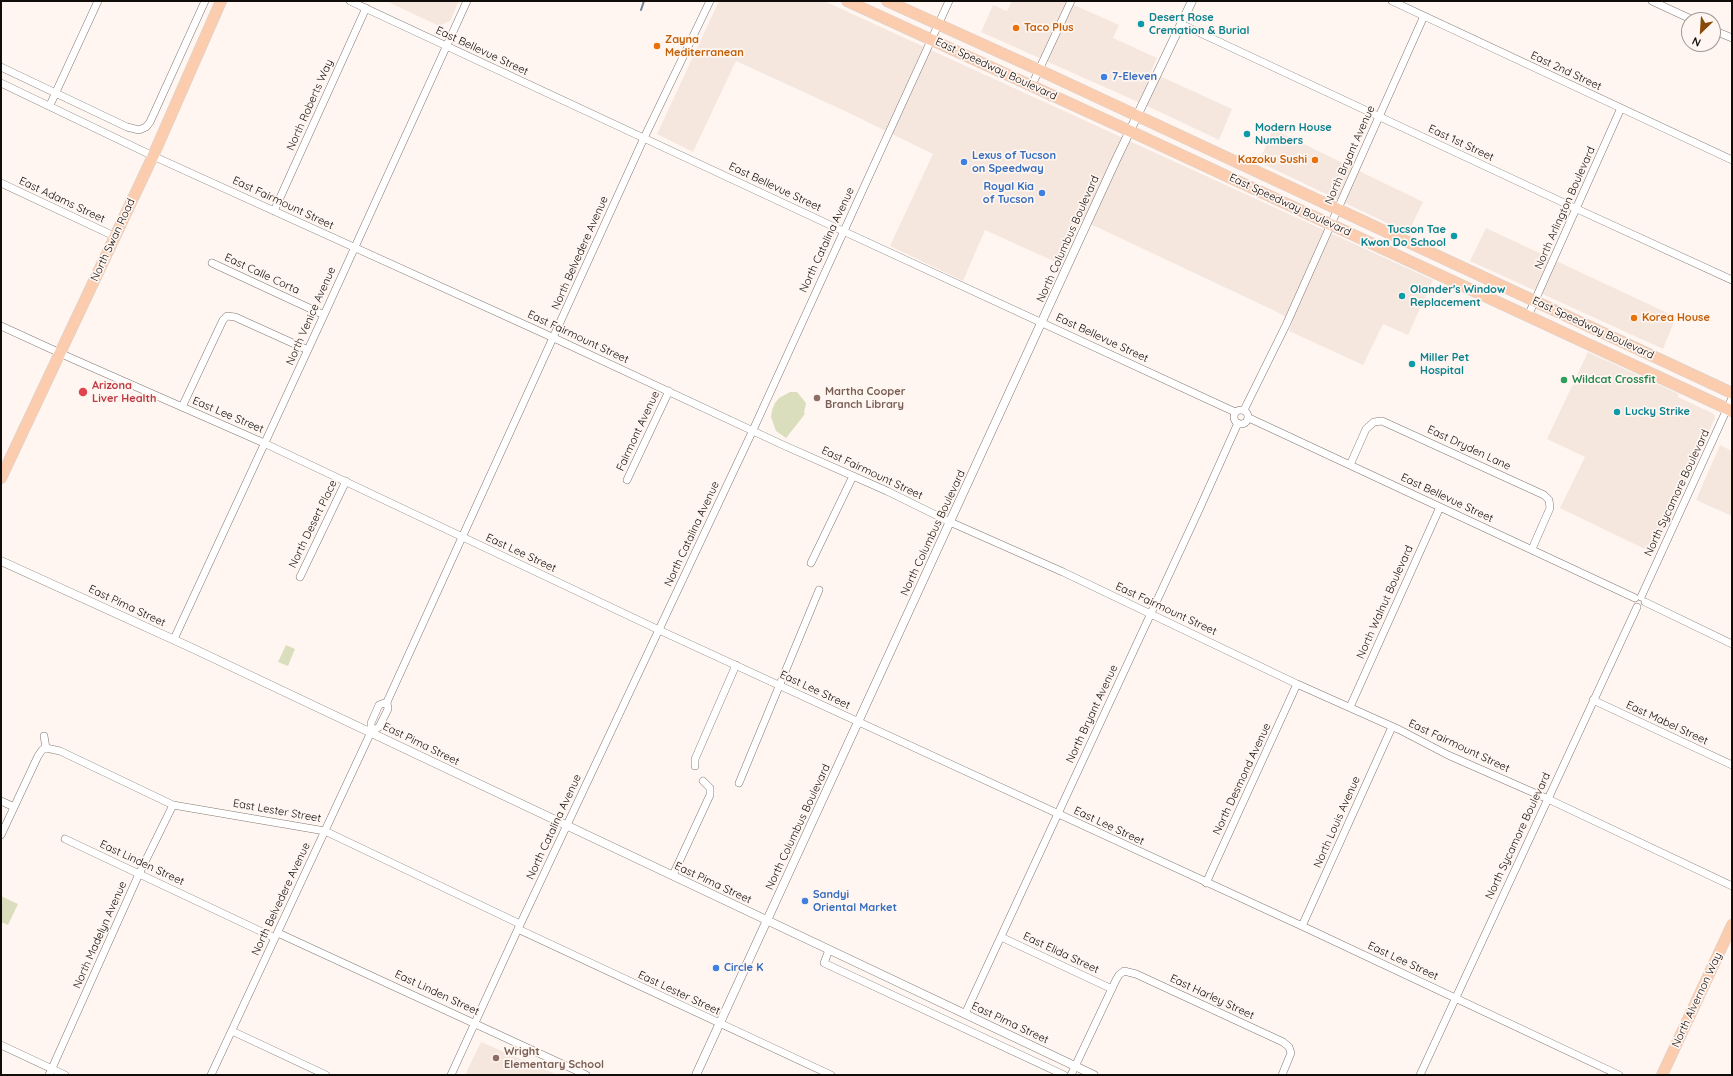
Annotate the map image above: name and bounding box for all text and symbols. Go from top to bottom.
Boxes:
place label: Desert Rose Cremation & Burial [1149,11,1249,37]
north arrow [1681,12,1721,52]
marker: Desert Rose Cremation & Burial [1136,19,1146,29]
place label: Taco Plus [1024,21,1074,35]
marker: Taco Plus [1011,23,1021,33]
street label: East Bellevue Street [434,24,530,78]
place label: Zayna Mediterranean [665,33,744,59]
text: N [1690,34,1703,50]
street label: East Speedway Boulevard [933,35,1059,103]
marker: Zayna Mediterranean [652,41,662,51]
street label: East 2nd Street [1528,49,1604,93]
street label: North Roberts Way [284,57,336,153]
place label: 7-Eleven [1112,70,1157,84]
marker: 7-Eleven [1099,72,1109,82]
street label: North Bryant Avenue [1322,103,1378,207]
place label: Modern House Numbers [1255,121,1332,147]
street label: East 1st Street [1426,122,1496,164]
marker: Modern House Numbers [1242,129,1252,139]
street label: North Arlington Boulevard [1532,145,1598,271]
place label: Lexus of Tucson on Speedway [972,149,1056,175]
place label: Kazoku Sushi [1238,153,1307,167]
marker: Kazoku Sushi [1310,155,1320,165]
marker: Lexus of Tucson on Speedway [959,157,969,167]
street label: East Bellevue Street [727,160,823,214]
street label: East Speedway Boulevard [1227,171,1353,239]
street label: East Adams Street [17,174,107,226]
street label: East Fairmount Street [230,174,336,232]
street label: North Columbus Boulevard [1034,174,1102,304]
place label: Royal Kia of Tucson [983,180,1034,206]
street label: North Catalina Avenue [797,185,857,295]
marker: Royal Kia of Tucson [1037,188,1047,198]
street label: North Belvedere Avenue [549,194,611,312]
street label: North Swan Road [88,197,138,283]
place label: Tucson Tae Kwon Do School [1361,223,1446,249]
marker: Tucson Tae Kwon Do School [1449,231,1459,241]
street label: East Calle Corta [222,251,302,297]
street label: North Venice Avenue [283,265,339,367]
place label: Olander's Window Replacement [1410,283,1505,309]
marker: Olander's Window Replacement [1397,291,1407,301]
street label: East Speedway Boulevard [1530,294,1656,362]
street label: East Fairmount Street [525,308,631,366]
street label: East Bellevue Street [1054,311,1150,365]
place label: Korea House [1642,311,1710,325]
marker: Korea House [1629,313,1639,323]
place label: Miller Pet Hospital [1420,351,1469,377]
marker: Miller Pet Hospital [1407,359,1417,369]
place label: Wildcat Crossfit [1572,373,1656,387]
marker: Wildcat Crossfit [1559,375,1569,385]
place label: Arizona Liver Health [92,379,156,405]
place label: Martha Cooper Branch Library [825,385,905,411]
marker: Arizona Liver Health [77,386,89,398]
street label: Fairmont Avenue [614,389,662,473]
marker: Martha Cooper Branch Library [812,393,822,403]
street label: East Lee Street [190,394,266,436]
place label: Lucky Strike [1625,405,1690,419]
marker: Lucky Strike [1612,407,1622,417]
street label: East Dryden Lane [1425,423,1513,473]
street label: North Sycamore Boulevard [1642,428,1712,558]
street label: East Fairmount Street [819,444,925,502]
street label: North Columbus Boulevard [898,468,968,598]
street label: East Bellevue Street [1399,471,1495,525]
street label: North Desert Place [286,478,340,570]
street label: North Catalina Avenue [662,479,722,589]
street label: East Lee Street [484,531,558,575]
street label: North Walnut Boulevard [1354,543,1416,661]
street label: East Fairmount Street [1113,580,1219,638]
street label: East Pima Street [86,582,168,630]
street label: North Bryant Avenue [1063,663,1121,765]
street label: East Lee Street [778,668,852,712]
street label: East Mabel Street [1624,698,1710,748]
street label: East Fairmount Street [1406,717,1512,775]
street label: East Pima Street [381,720,461,768]
street label: North Desmond Avenue [1210,721,1274,837]
street label: North Columbus Boulevard [763,762,833,892]
street label: North Sycamore Boulevard [1483,771,1553,901]
street label: North Catalina Avenue [524,772,584,882]
street label: North Louis Avenue [1311,774,1363,870]
street label: East Lester Street [232,797,322,825]
street label: East Lee Street [1072,804,1146,848]
street label: East Linden Street [98,838,186,888]
street label: North Belvedere Avenue [249,840,313,958]
street label: East Pima Street [672,859,754,907]
street label: North Madelyn Avenue [70,879,130,991]
place label: Sandyi Oriental Market [813,888,897,914]
marker: Sandyi Oriental Market [800,896,810,906]
street label: East Elida Street [1021,930,1101,976]
street label: East Lee Street [1366,939,1440,983]
street label: North Alvernon Way [1669,950,1725,1050]
place label: Circle K [724,961,763,975]
marker: Circle K [711,963,721,973]
street label: East Linden Street [393,968,481,1018]
street label: East Lester Street [636,968,722,1018]
street label: East Harley Street [1168,972,1256,1022]
street label: East Pima Street [969,999,1051,1047]
place label: Wright Elementary School [504,1045,604,1071]
marker: Wright Elementary School [491,1053,501,1063]

